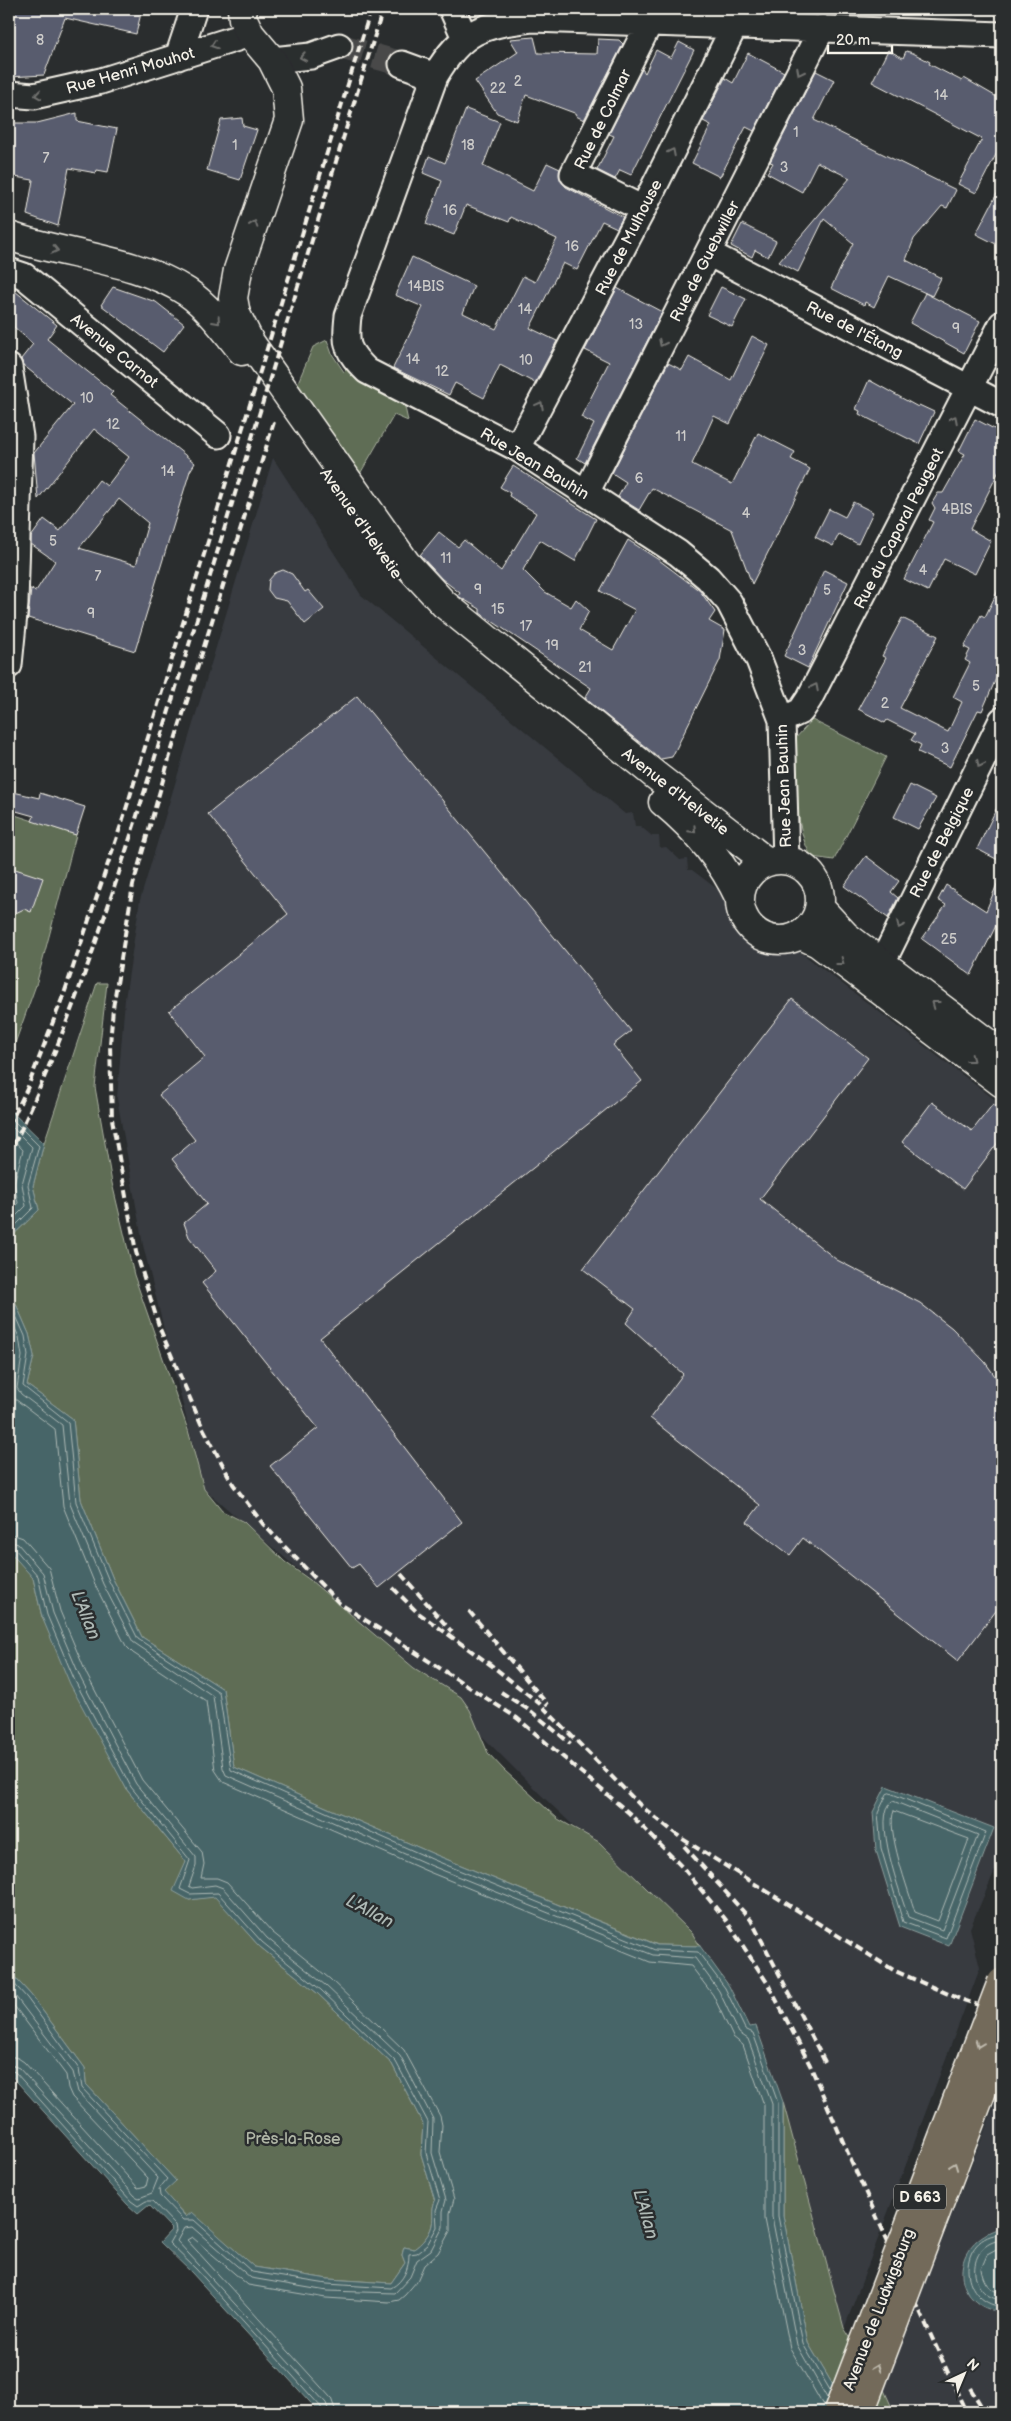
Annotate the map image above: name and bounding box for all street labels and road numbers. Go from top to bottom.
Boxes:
street label: Rue Henri Mouhot [64,44,197,99]
street label: Rue de Colmar [571,66,636,173]
street label: Rue de Mulhouse [592,176,667,299]
street label: Rue de Guebwiller [667,198,744,325]
street label: Rue de l'Étang [803,296,907,363]
street label: Avenue Carnot [66,310,162,392]
street label: Rue Jean Bauhin [476,424,592,504]
street label: Rue du Caporal Peugeot [850,445,948,612]
street label: Avenue d'Helvetie [316,465,406,583]
street label: Rue Jean Bauhin [773,724,796,848]
street label: Avenue d'Helvetie [618,744,733,840]
street label: Rue de Belgique [906,784,979,901]
road number: D 663 [894,2184,946,2210]
street label: Avenue de Ludwigsburg [840,2226,919,2393]

